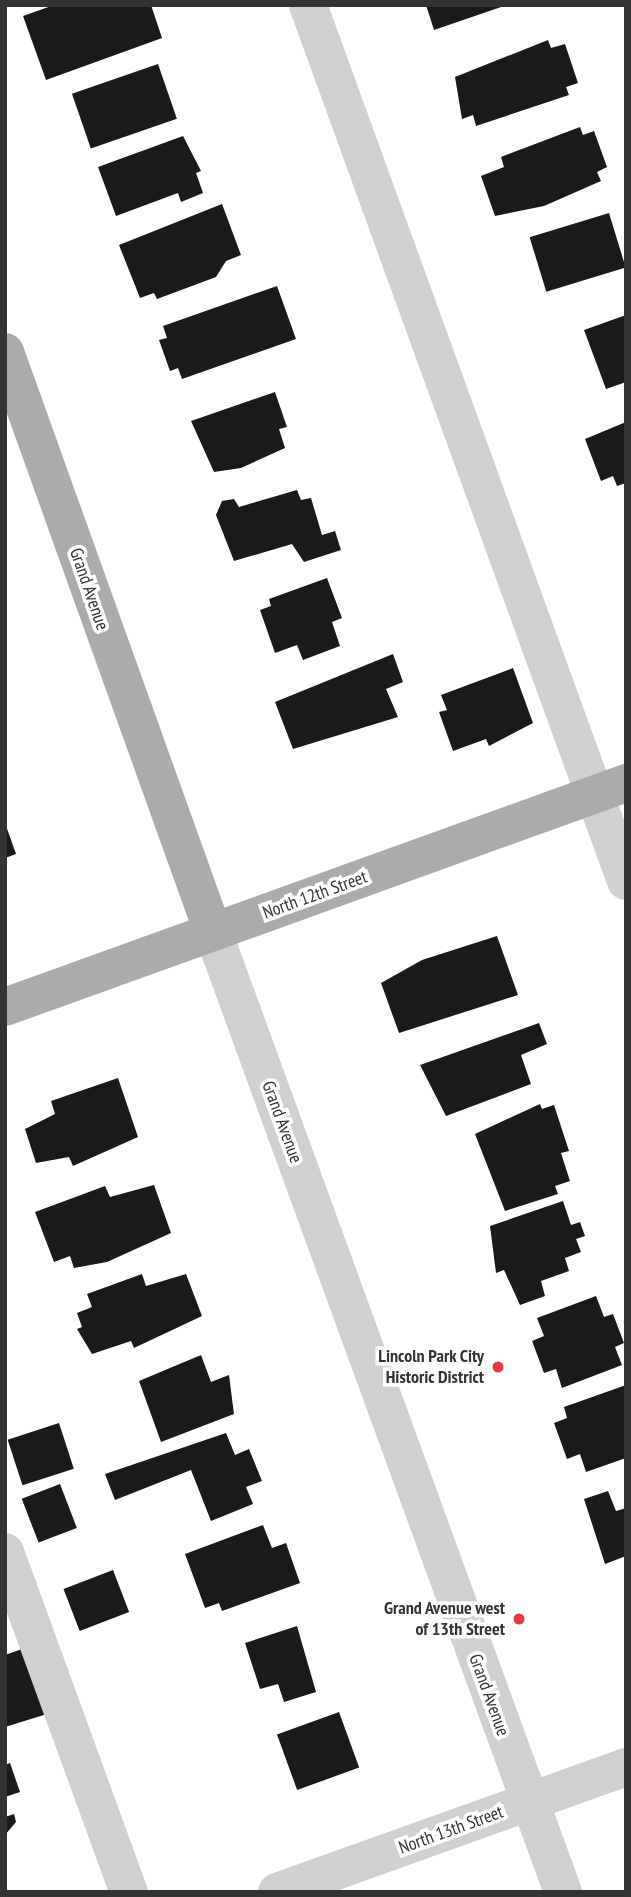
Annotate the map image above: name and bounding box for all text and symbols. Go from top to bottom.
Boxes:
street label: Grand Avenue [65,545,113,633]
street label: North 12th Street [260,866,370,924]
street label: Grand Avenue [257,1078,307,1166]
place label: Lincoln Park City Historic District [378,1346,484,1388]
marker: Lincoln Park City Historic District [490,1359,506,1375]
place label: Grand Avenue west of 13th Street [383,1598,505,1640]
marker: Grand Avenue west of 13th Street [511,1611,527,1627]
street label: Grand Avenue [464,1651,514,1739]
street label: North 13th Street [396,1801,506,1859]

